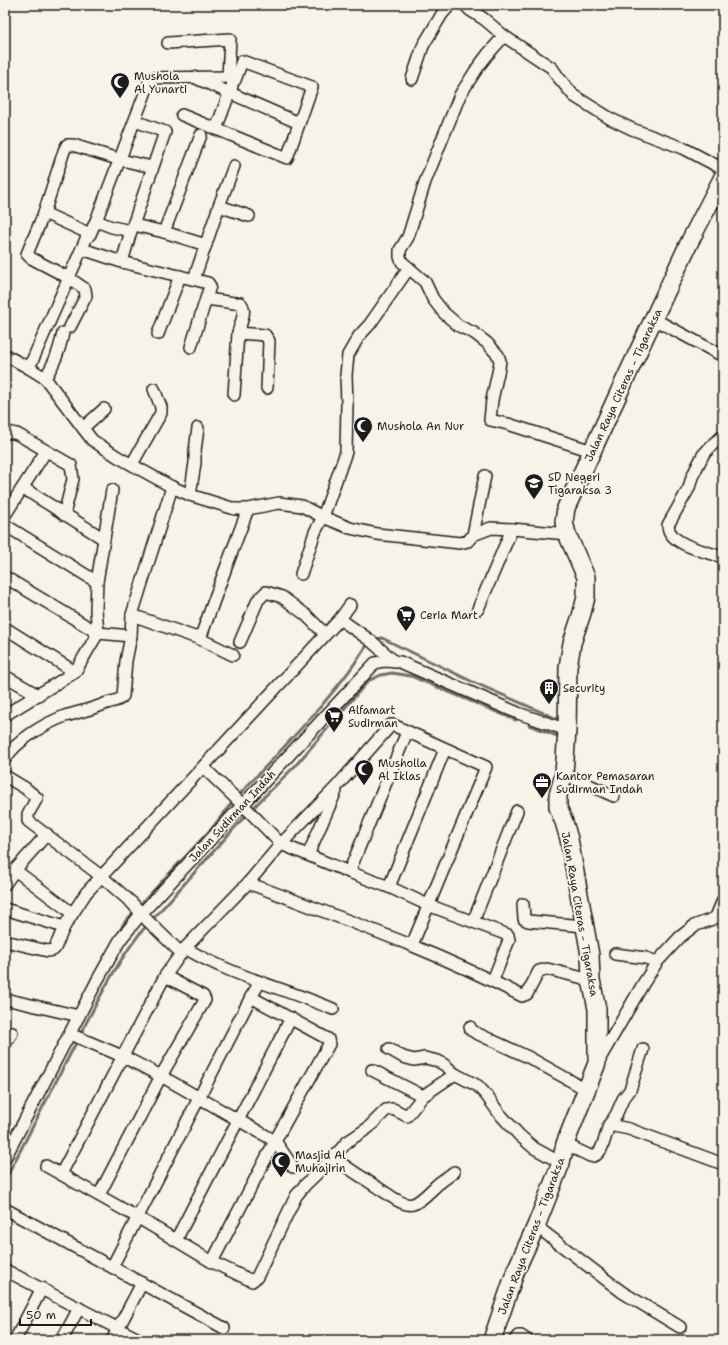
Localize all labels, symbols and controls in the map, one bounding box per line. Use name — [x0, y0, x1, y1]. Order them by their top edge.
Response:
place label: Mushola Al Yunarti — [134, 69, 187, 97]
mosque icon: Mushola Al Yunarti — [109, 71, 131, 99]
street label: Jalan Raya Citeras - Tigaraksa — [581, 306, 666, 464]
mosque icon: Mushola An Nur — [352, 415, 374, 443]
place label: Mushola An Nur — [377, 419, 464, 434]
place label: SD Negeri Tigaraksa 3 — [548, 470, 612, 498]
school or university icon: SD Negeri Tigaraksa 3 — [523, 472, 545, 500]
supermarket icon: Ceria Mart — [395, 604, 417, 632]
place label: Ceria Mart — [420, 608, 478, 623]
building icon: Security — [538, 677, 560, 705]
place label: Security — [563, 681, 605, 696]
place label: Alfamart Sudirman — [348, 703, 398, 731]
supermarket icon: Alfamart Sudirman — [323, 705, 345, 733]
place label: Musholla Al Iklas — [378, 756, 427, 784]
mosque icon: Musholla Al Iklas — [353, 758, 375, 786]
street label: Jalan Sudirman Indah — [186, 767, 279, 866]
place label: Kantor Pemasaran Sudirman Indah — [556, 769, 655, 797]
office icon: Kantor Pemasaran Sudirman Indah — [531, 771, 553, 799]
street label: Jalan Raya Citeras - Tigaraksa — [558, 831, 601, 998]
place label: Masjid Al Muhajirin — [295, 1148, 346, 1176]
mosque icon: Masjid Al Muhajirin — [270, 1150, 292, 1178]
street label: Jalan Raya Citeras - Tigaraksa — [495, 1155, 568, 1317]
scale bar — [20, 1301, 91, 1327]
text: 50 m — [26, 1307, 56, 1323]

